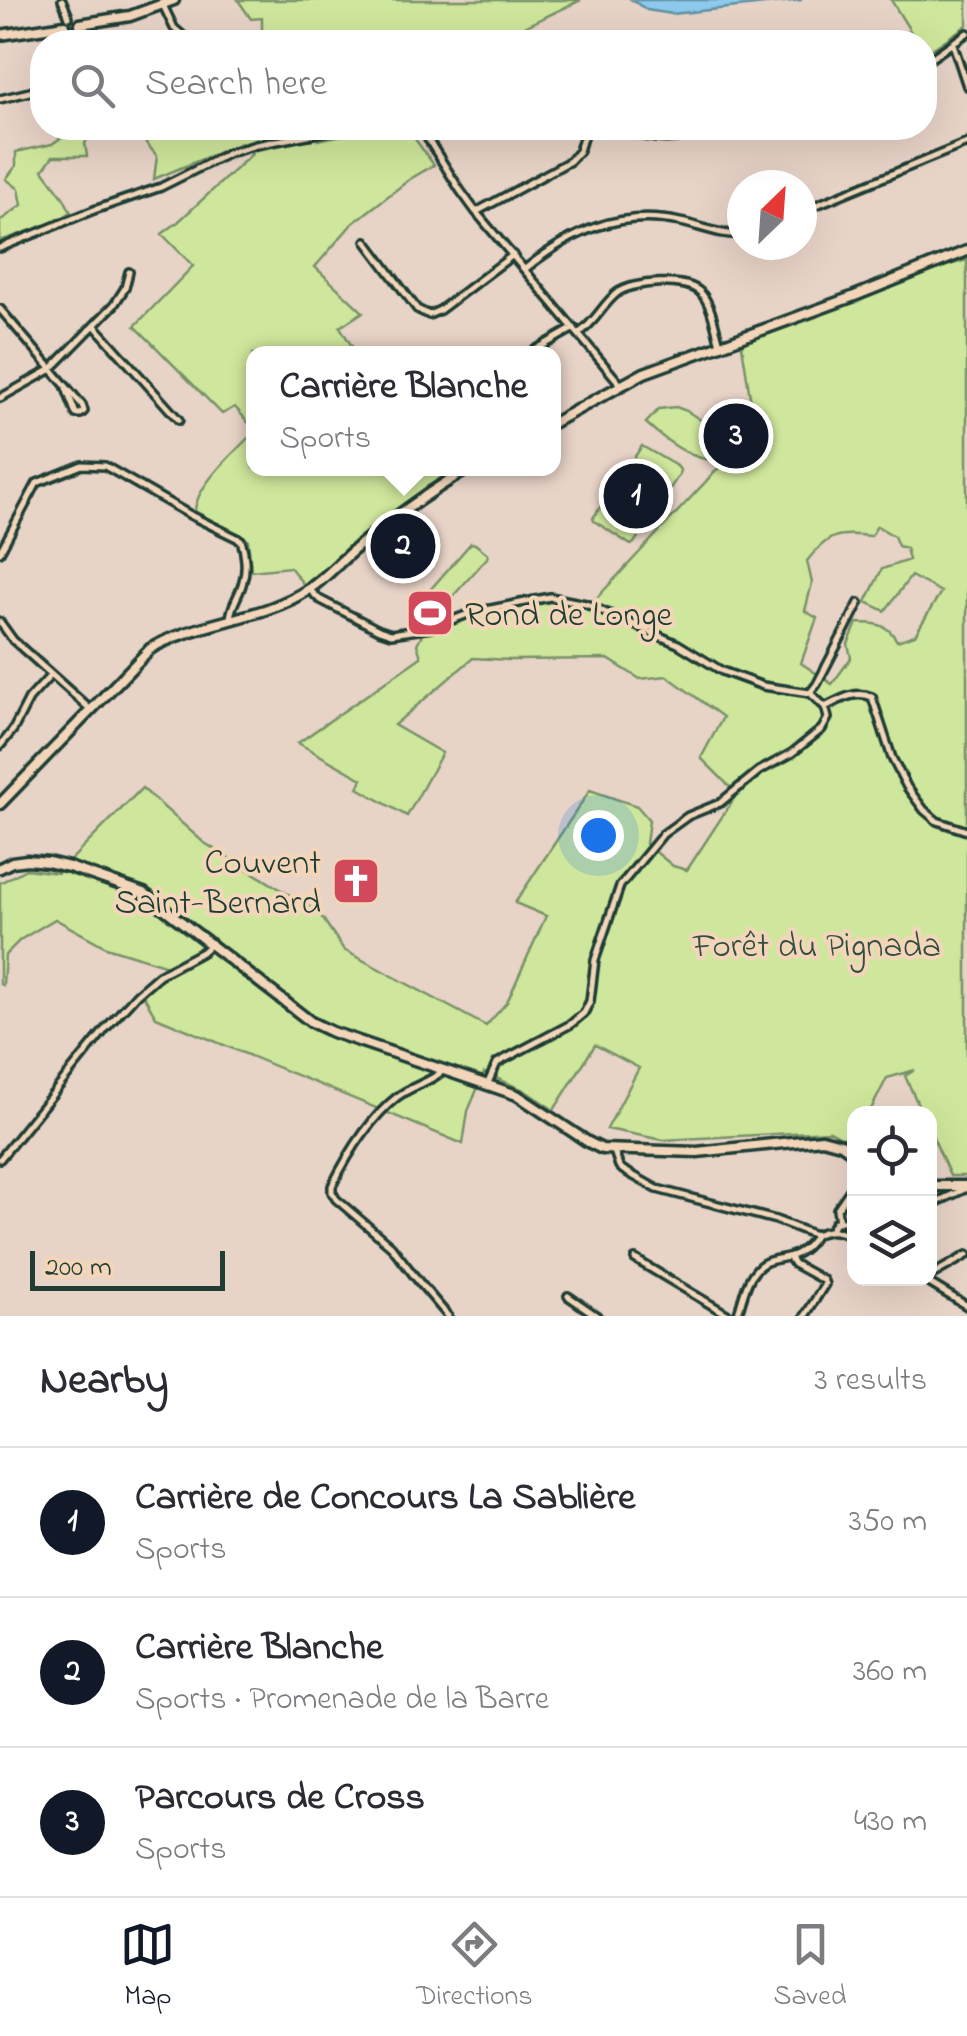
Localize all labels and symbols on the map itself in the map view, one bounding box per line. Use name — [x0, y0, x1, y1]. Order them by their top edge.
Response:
north arrow — [727, 170, 817, 260]
pin: 3 — [704, 398, 768, 474]
pin: 1 — [604, 458, 668, 534]
pin: 2 — [370, 508, 436, 584]
sports icon: Rond de Longe — [404, 587, 456, 639]
place label: Rond de Longe — [465, 591, 672, 642]
your location — [573, 810, 624, 861]
place label: Couvent Saint-Bernard — [114, 839, 321, 930]
church icon: Couvent Saint-Bernard — [330, 855, 382, 907]
park label: Forêt du Pignada — [692, 922, 941, 973]
scale bar — [30, 1246, 225, 1290]

